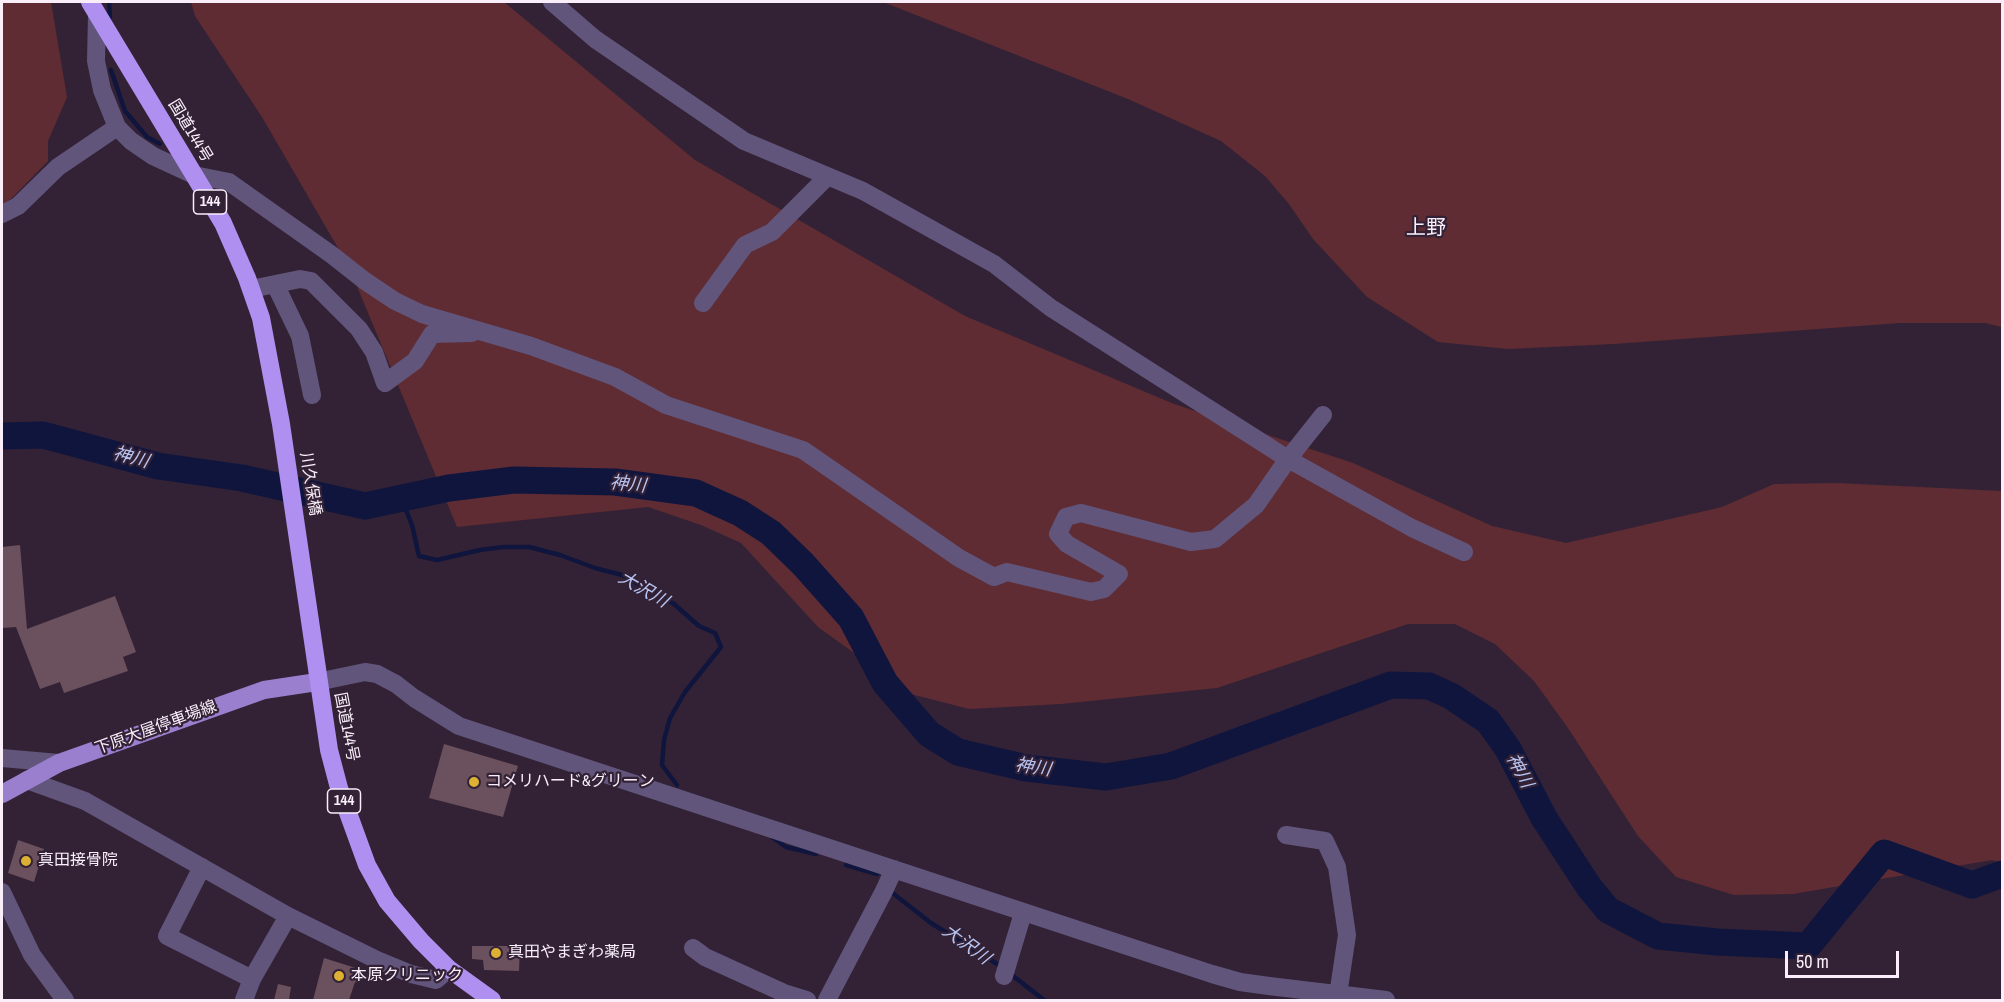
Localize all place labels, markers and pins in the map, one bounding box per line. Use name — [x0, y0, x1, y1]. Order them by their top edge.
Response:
place label: コメリハード&グリーン — [486, 772, 655, 792]
marker: コメリハード&グリーン — [467, 775, 481, 789]
place label: 真田接骨院 — [38, 851, 118, 871]
marker: 真田接骨院 — [19, 854, 33, 868]
place label: 真田やまぎわ薬局 — [508, 943, 636, 963]
marker: 真田やまぎわ薬局 — [489, 946, 503, 960]
place label: 本原クリニック — [351, 966, 463, 986]
marker: 本原クリニック — [332, 969, 346, 983]

